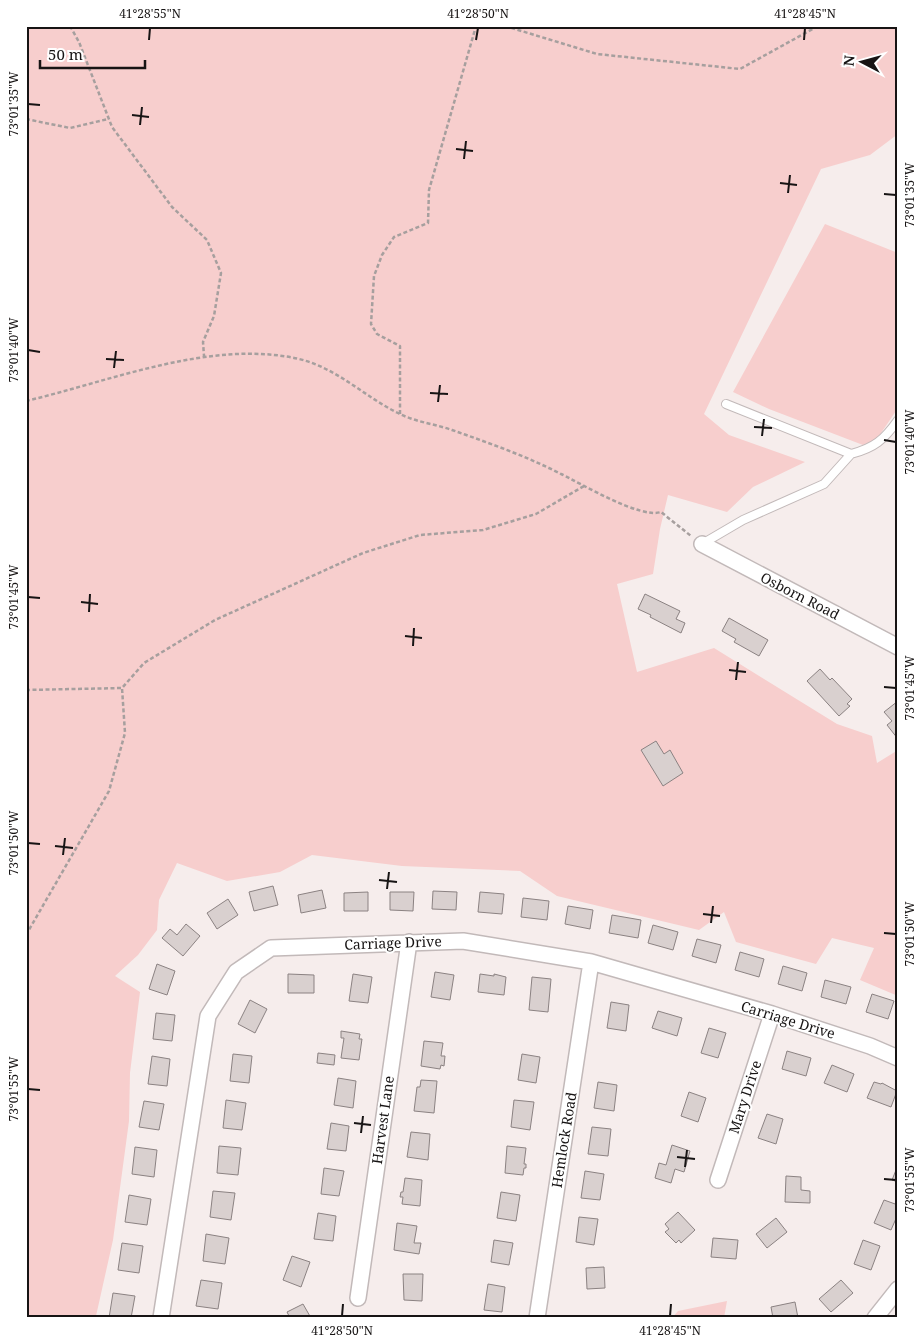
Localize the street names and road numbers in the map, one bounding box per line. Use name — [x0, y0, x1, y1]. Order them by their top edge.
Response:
street label: Osborn Road — [757, 567, 843, 624]
street label: Carriage Drive — [344, 931, 442, 954]
street label: Carriage Drive — [739, 996, 838, 1043]
street label: Mary Drive — [724, 1058, 765, 1136]
street label: Harvest Lane — [367, 1074, 398, 1165]
street label: Hemlock Road — [547, 1090, 581, 1189]

